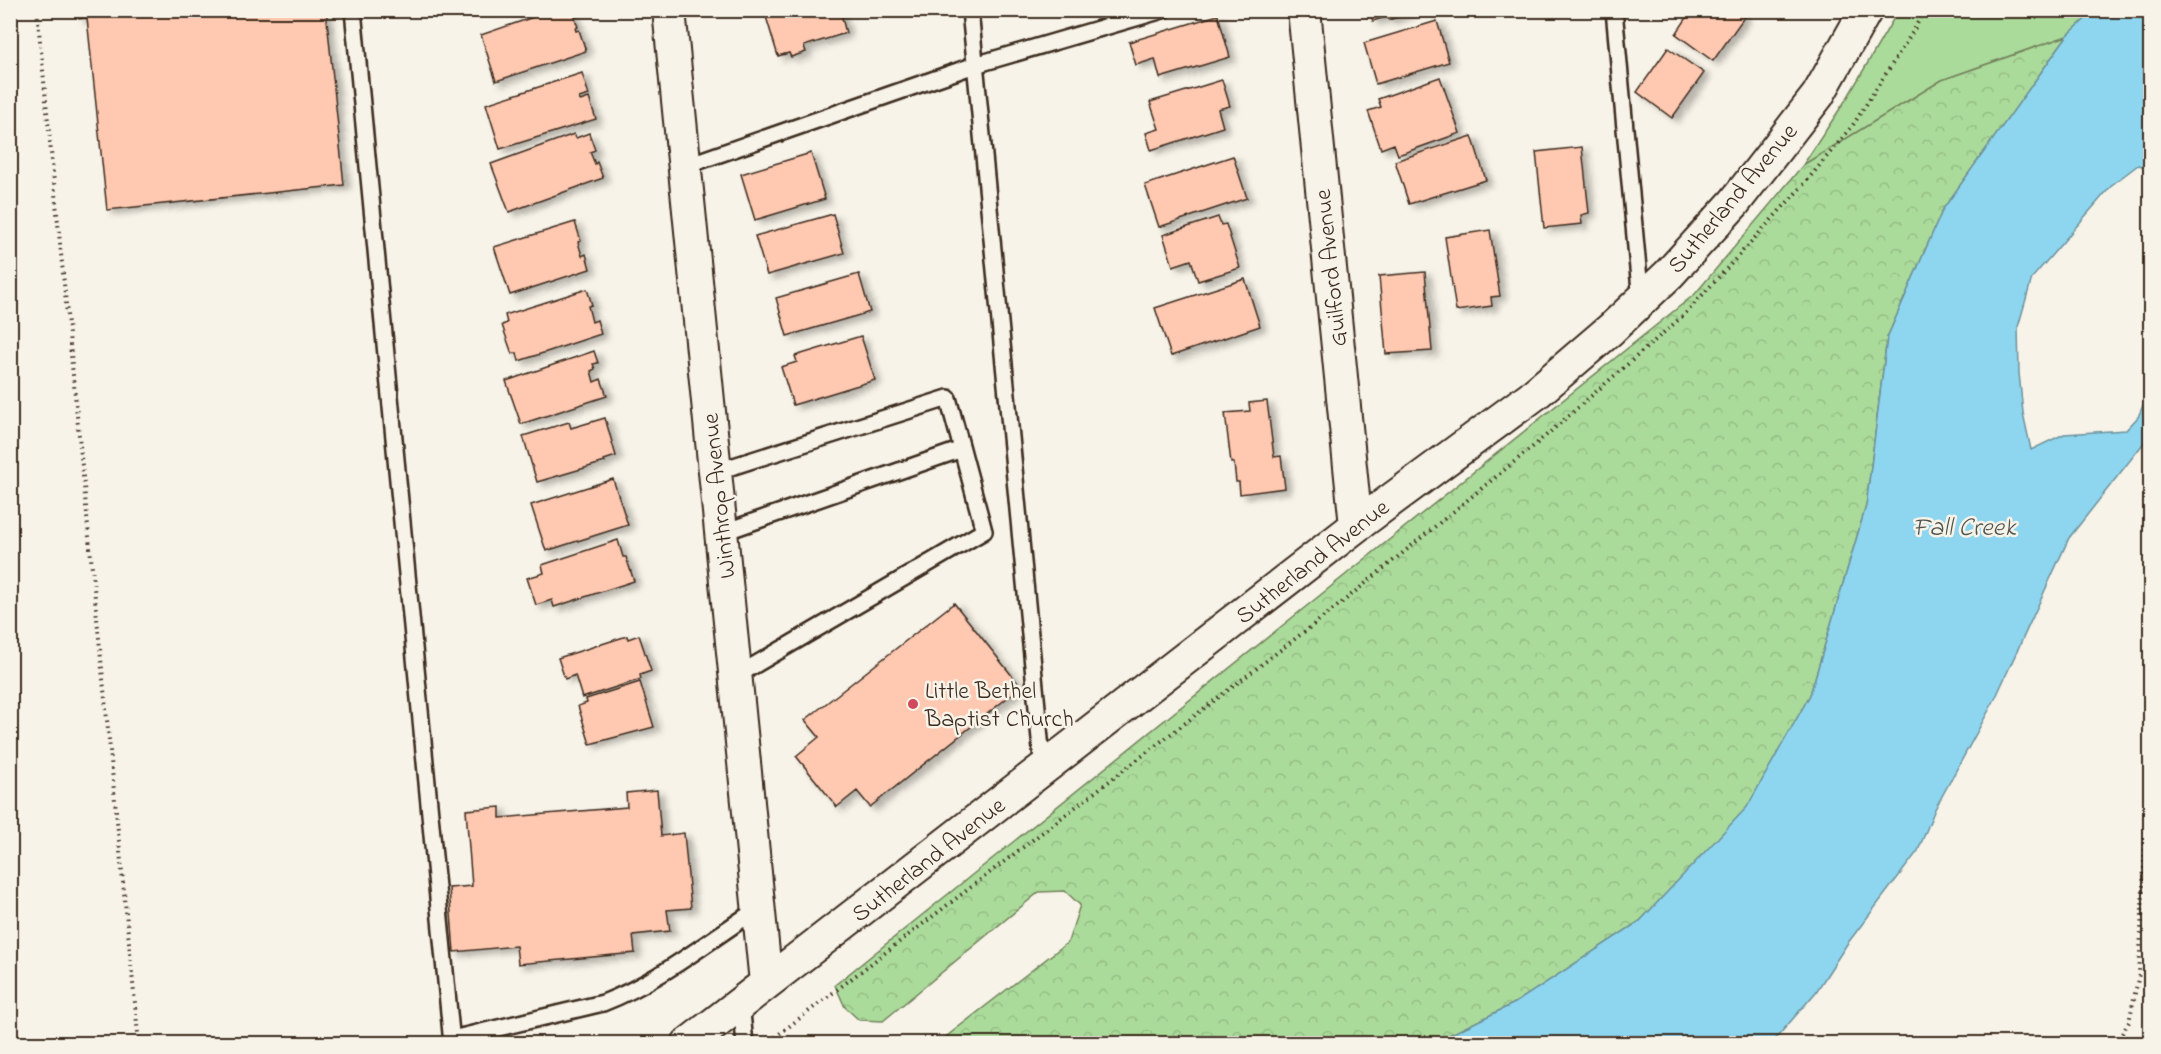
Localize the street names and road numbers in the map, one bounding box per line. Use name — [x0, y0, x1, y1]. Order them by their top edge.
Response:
street label: Sutherland Avenue — [1660, 117, 1808, 282]
street label: Guilford Avenue — [1307, 187, 1358, 348]
street label: Winthrop Avenue — [694, 411, 747, 580]
street label: Sutherland Avenue — [1229, 492, 1398, 634]
street label: Sutherland Avenue — [845, 790, 1014, 932]

